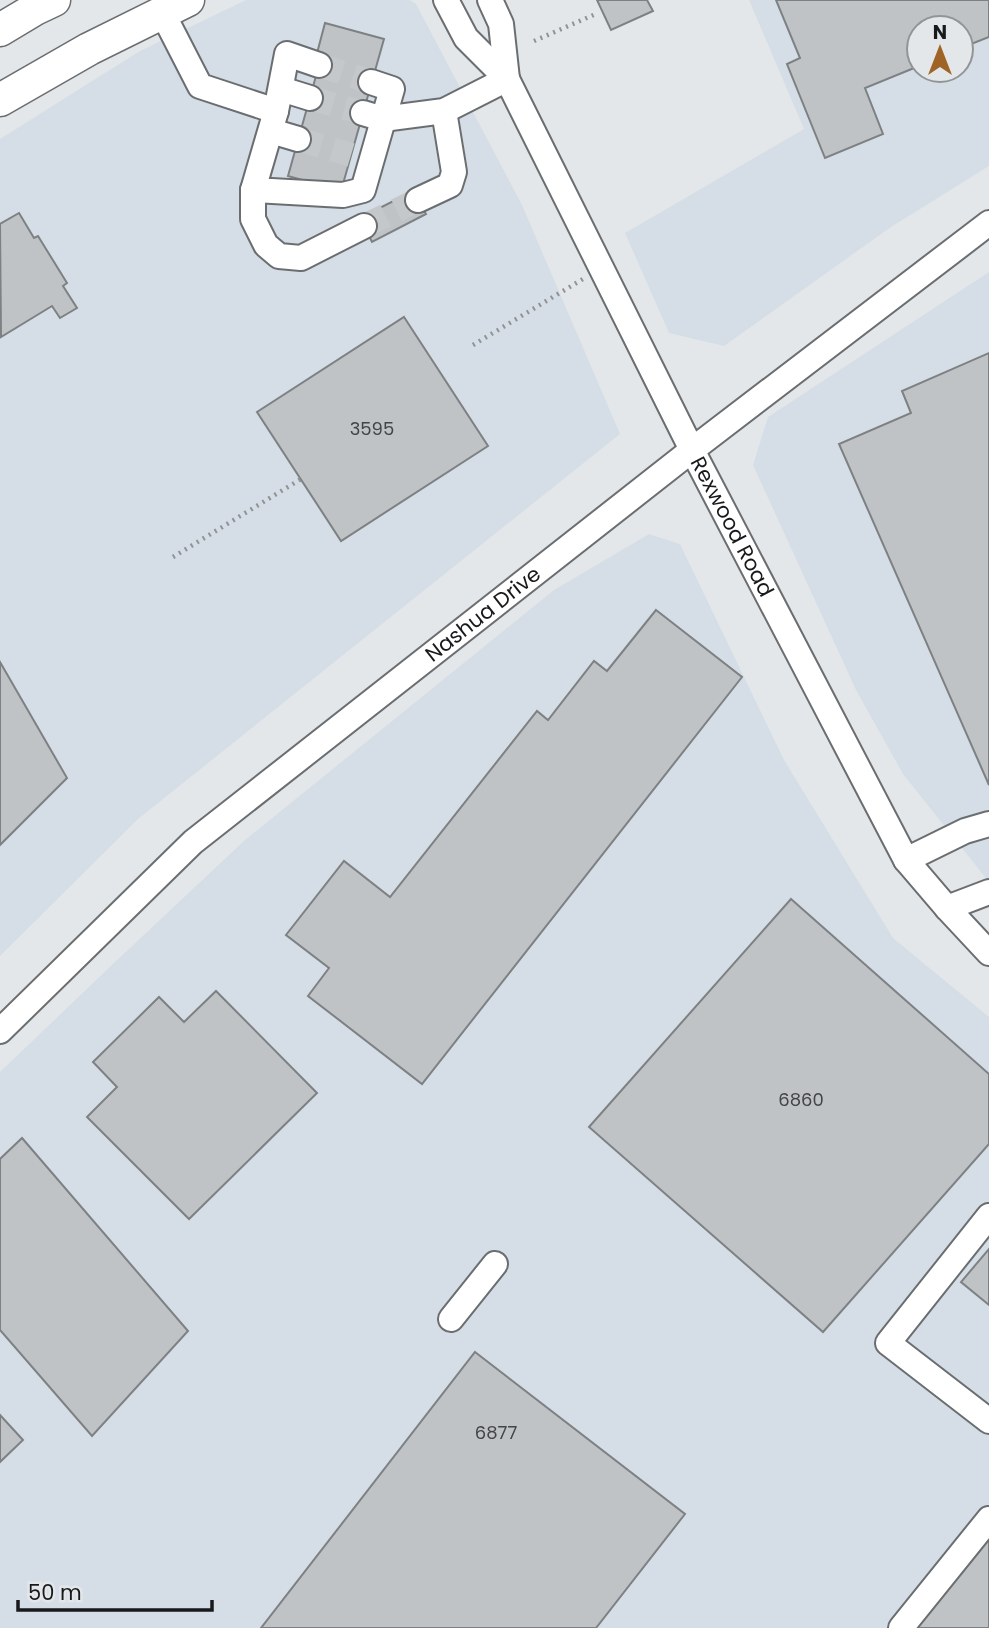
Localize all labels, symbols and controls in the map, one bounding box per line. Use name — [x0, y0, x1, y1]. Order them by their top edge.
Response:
north arrow — [905, 14, 975, 84]
text: N — [933, 19, 947, 46]
house number: 3595 — [350, 416, 394, 441]
street label: Rexwood Road — [684, 451, 781, 602]
street label: Nashua Drive — [419, 559, 547, 668]
house number: 6860 — [778, 1087, 824, 1112]
house number: 6877 — [475, 1420, 517, 1445]
scale bar — [18, 1568, 212, 1612]
text: 50 m — [28, 1578, 82, 1607]

